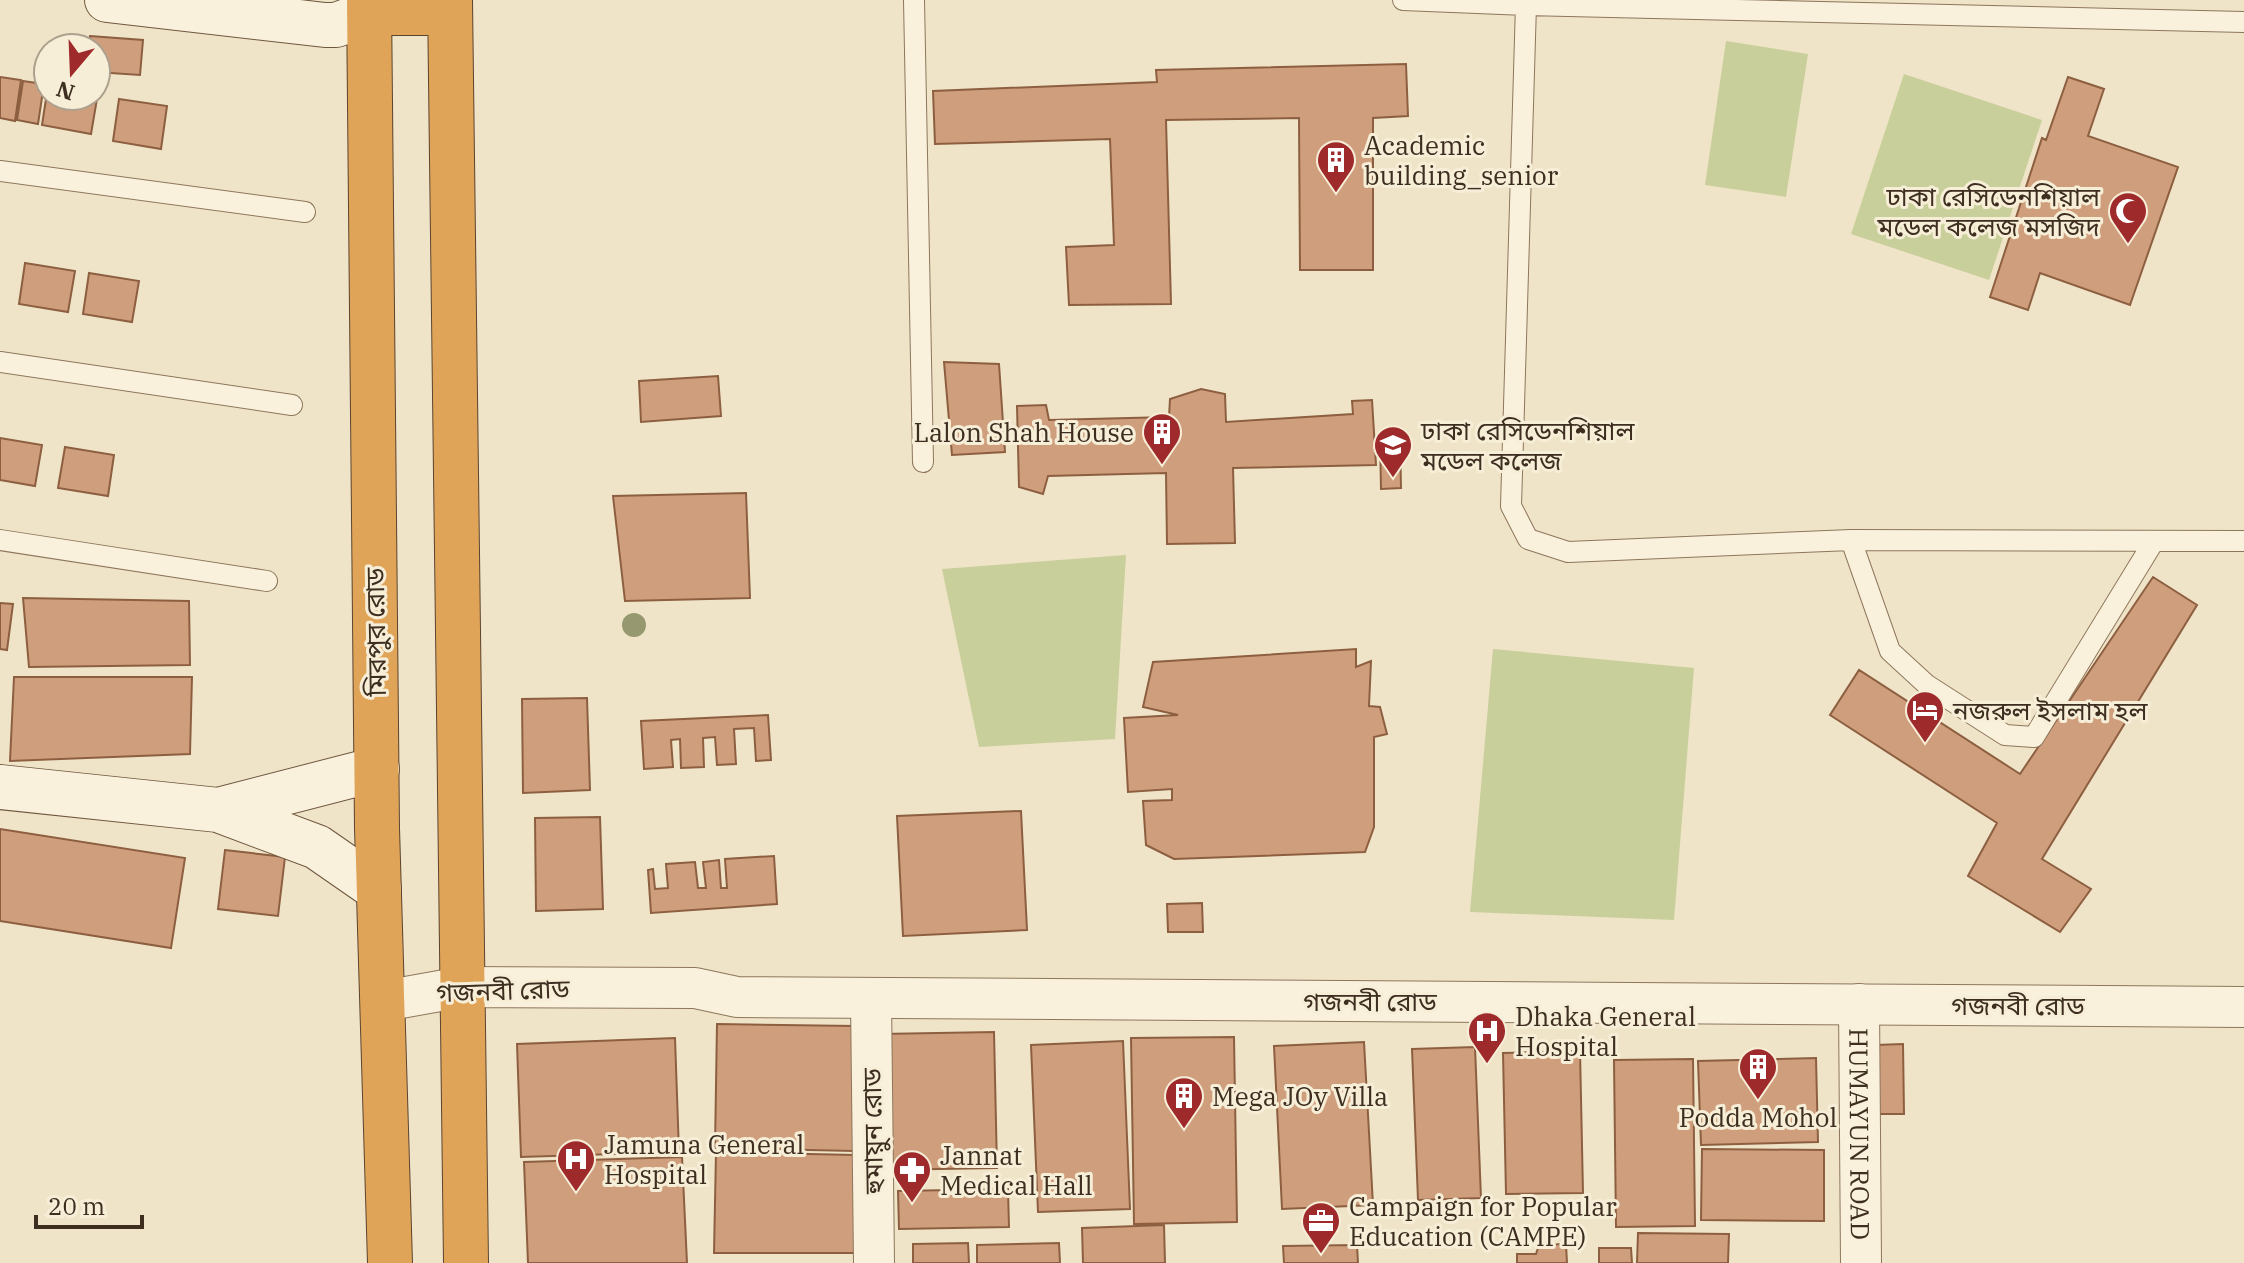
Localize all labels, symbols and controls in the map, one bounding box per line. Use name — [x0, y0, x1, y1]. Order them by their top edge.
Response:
north arrow — [32, 32, 112, 112]
text: N — [52, 75, 78, 108]
place label: Academic building_senior — [1364, 128, 1559, 192]
building icon: Academic building_senior — [1315, 139, 1357, 194]
place label: ঢাকা রেসিডেনশিয়াল মডেল কলেজ মসজিদ — [1877, 179, 2101, 243]
mosque icon: ঢাকা রেসিডেনশিয়াল মডেল কলেজ মসজিদ — [2107, 190, 2149, 245]
building icon: Lalon Shah House — [1141, 411, 1183, 466]
place label: ঢাকা রেসিডেনশিয়াল মডেল কলেজ — [1420, 413, 1635, 477]
place label: Lalon Shah House — [913, 415, 1134, 449]
school or university icon: ঢাকা রেসিডেনশিয়াল মডেল কলেজ — [1372, 424, 1414, 479]
street label: মিরপুর রোড — [357, 567, 393, 698]
hotel icon: নজরুল ইসলাম হল — [1904, 689, 1946, 744]
place label: নজরুল ইসলাম হল — [1952, 693, 2148, 727]
street label: গজনবী রোড — [436, 971, 571, 1009]
street label: গজনবী রোড — [1303, 984, 1437, 1018]
street label: গজনবী রোড — [1951, 988, 2085, 1022]
place label: Dhaka General Hospital — [1515, 999, 1696, 1063]
hospital icon: Dhaka General Hospital — [1466, 1010, 1508, 1065]
street label: HUMAYUN ROAD — [1842, 1028, 1878, 1240]
building icon: Podda Mohol — [1737, 1046, 1779, 1101]
street label: হুমায়ুন রোড — [854, 1067, 891, 1195]
building icon: Mega JOy Villa — [1163, 1075, 1205, 1130]
place label: Mega JOy Villa — [1212, 1079, 1388, 1113]
place label: Podda Mohol — [1679, 1100, 1837, 1134]
place label: Jamuna General Hospital — [604, 1127, 804, 1191]
hospital icon: Jamuna General Hospital — [555, 1138, 597, 1193]
place label: Jannat Medical Hall — [940, 1138, 1093, 1202]
pharmacy icon: Jannat Medical Hall — [891, 1149, 933, 1204]
scale bar — [36, 1179, 142, 1229]
place label: Campaign for Popular Education (CAMPE) — [1349, 1189, 1617, 1253]
text: 20 m — [48, 1190, 105, 1222]
office icon: Campaign for Popular Education (CAMPE) — [1300, 1200, 1342, 1255]

